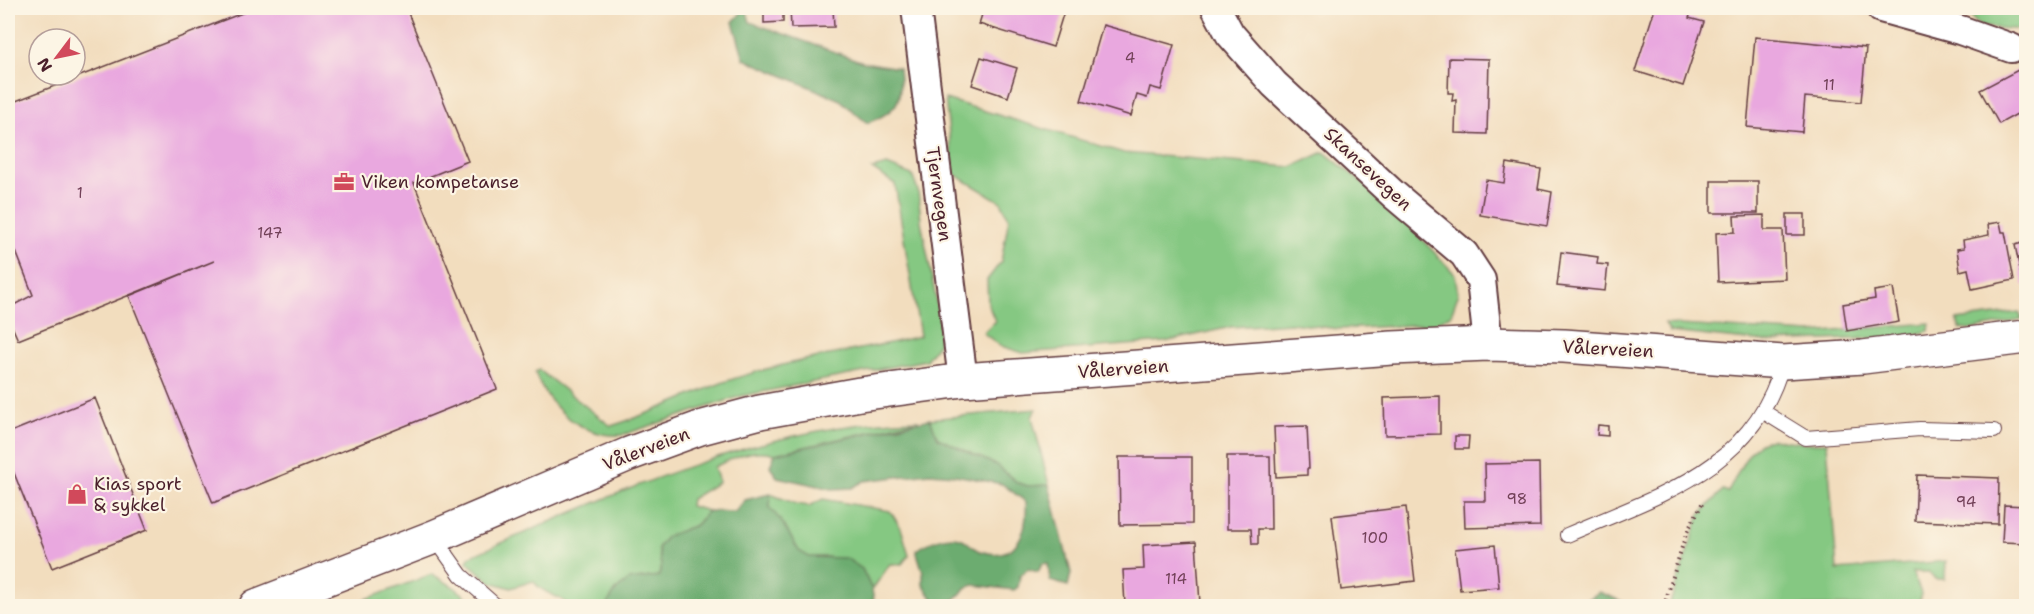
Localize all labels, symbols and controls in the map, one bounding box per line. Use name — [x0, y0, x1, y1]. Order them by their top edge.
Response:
north arrow — [27, 27, 87, 87]
house number: 4 — [1125, 48, 1135, 68]
text: N — [32, 54, 57, 76]
house number: 11 — [1823, 75, 1835, 95]
street label: Skansevegen — [1319, 122, 1417, 216]
street label: Tjernvegen — [920, 145, 958, 243]
office icon: Viken kompetanse — [332, 170, 356, 194]
place label: Viken kompetanse — [361, 170, 519, 194]
house number: 1 — [77, 183, 83, 203]
house number: 147 — [257, 223, 283, 243]
street label: Vålerveien — [1562, 335, 1654, 363]
street label: Vålerveien — [1077, 354, 1169, 384]
street label: Vålerveien — [599, 421, 693, 477]
place label: Kias sport & sykkel — [94, 472, 182, 517]
shop icon: Kias sport & sykkel — [65, 482, 89, 506]
house number: 98 — [1507, 489, 1527, 509]
house number: 94 — [1956, 492, 1976, 512]
house number: 100 — [1362, 528, 1388, 548]
house number: 114 — [1165, 569, 1187, 589]

